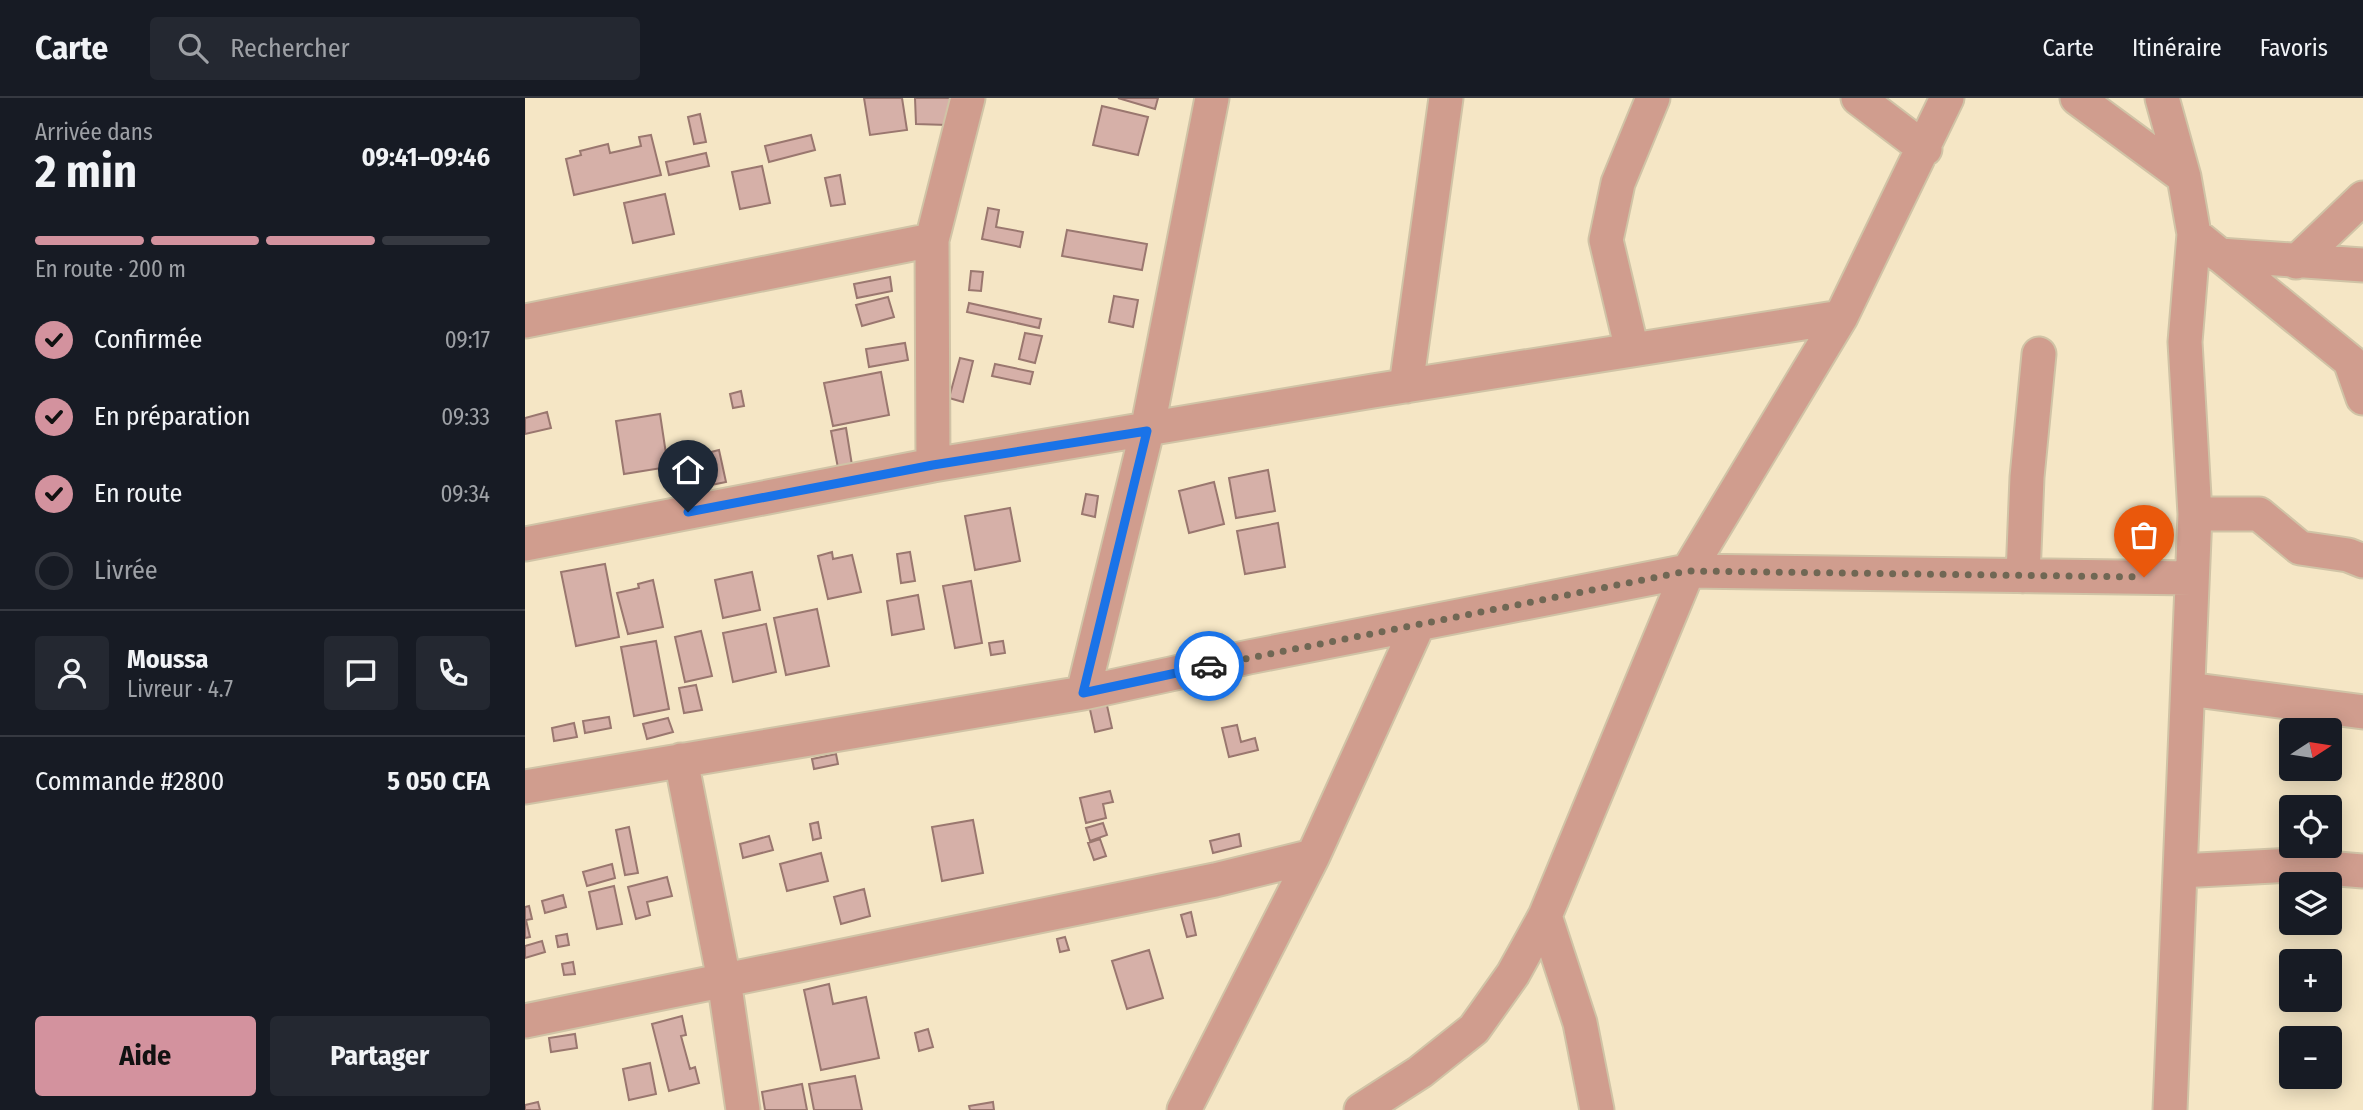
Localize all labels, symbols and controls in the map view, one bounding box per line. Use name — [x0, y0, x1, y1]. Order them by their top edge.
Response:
search box — [150, 17, 640, 80]
text: Carte — [35, 28, 108, 68]
icon: search — [174, 29, 212, 67]
text: Rechercher — [230, 33, 350, 64]
text: Carte — [2043, 34, 2094, 62]
text: Itinéraire — [2132, 34, 2222, 62]
text: Favoris — [2260, 34, 2328, 62]
text: Arrivée dans — [35, 118, 153, 146]
text: 09:41–09:46 — [362, 142, 490, 173]
text: 2 min — [35, 144, 137, 199]
text: En route · 200 m — [35, 255, 186, 283]
icon: check — [35, 321, 73, 359]
text: Confirmée — [94, 324, 202, 355]
text: 09:17 — [445, 326, 490, 354]
icon: check — [35, 398, 73, 436]
text: En préparation — [94, 401, 251, 432]
text: 09:33 — [441, 403, 490, 431]
pin — [658, 440, 718, 512]
icon: home — [669, 451, 707, 489]
icon: check — [35, 475, 73, 513]
text: En route — [94, 478, 182, 509]
text: 09:34 — [441, 480, 490, 508]
pin — [2114, 505, 2174, 577]
icon: bag — [2125, 516, 2163, 554]
text: Livrée — [94, 555, 158, 586]
courier — [1174, 631, 1244, 701]
button: person — [35, 636, 109, 710]
button: chat — [324, 636, 398, 710]
button: phone — [416, 636, 490, 710]
text: Moussa — [127, 644, 208, 675]
icon: car — [1190, 647, 1228, 685]
text: Livreur · 4.7 — [127, 675, 233, 703]
north arrow — [2279, 718, 2341, 780]
map controls — [2279, 718, 2342, 1089]
text: Commande #2800 — [35, 766, 224, 797]
text: 5 050 CFA — [387, 766, 490, 797]
button: locate — [2279, 795, 2342, 858]
button: layers — [2279, 872, 2342, 935]
button: + — [2279, 949, 2342, 1012]
button: Aide — [35, 1016, 256, 1096]
button: Partager — [270, 1016, 490, 1096]
button: − — [2279, 1026, 2342, 1089]

